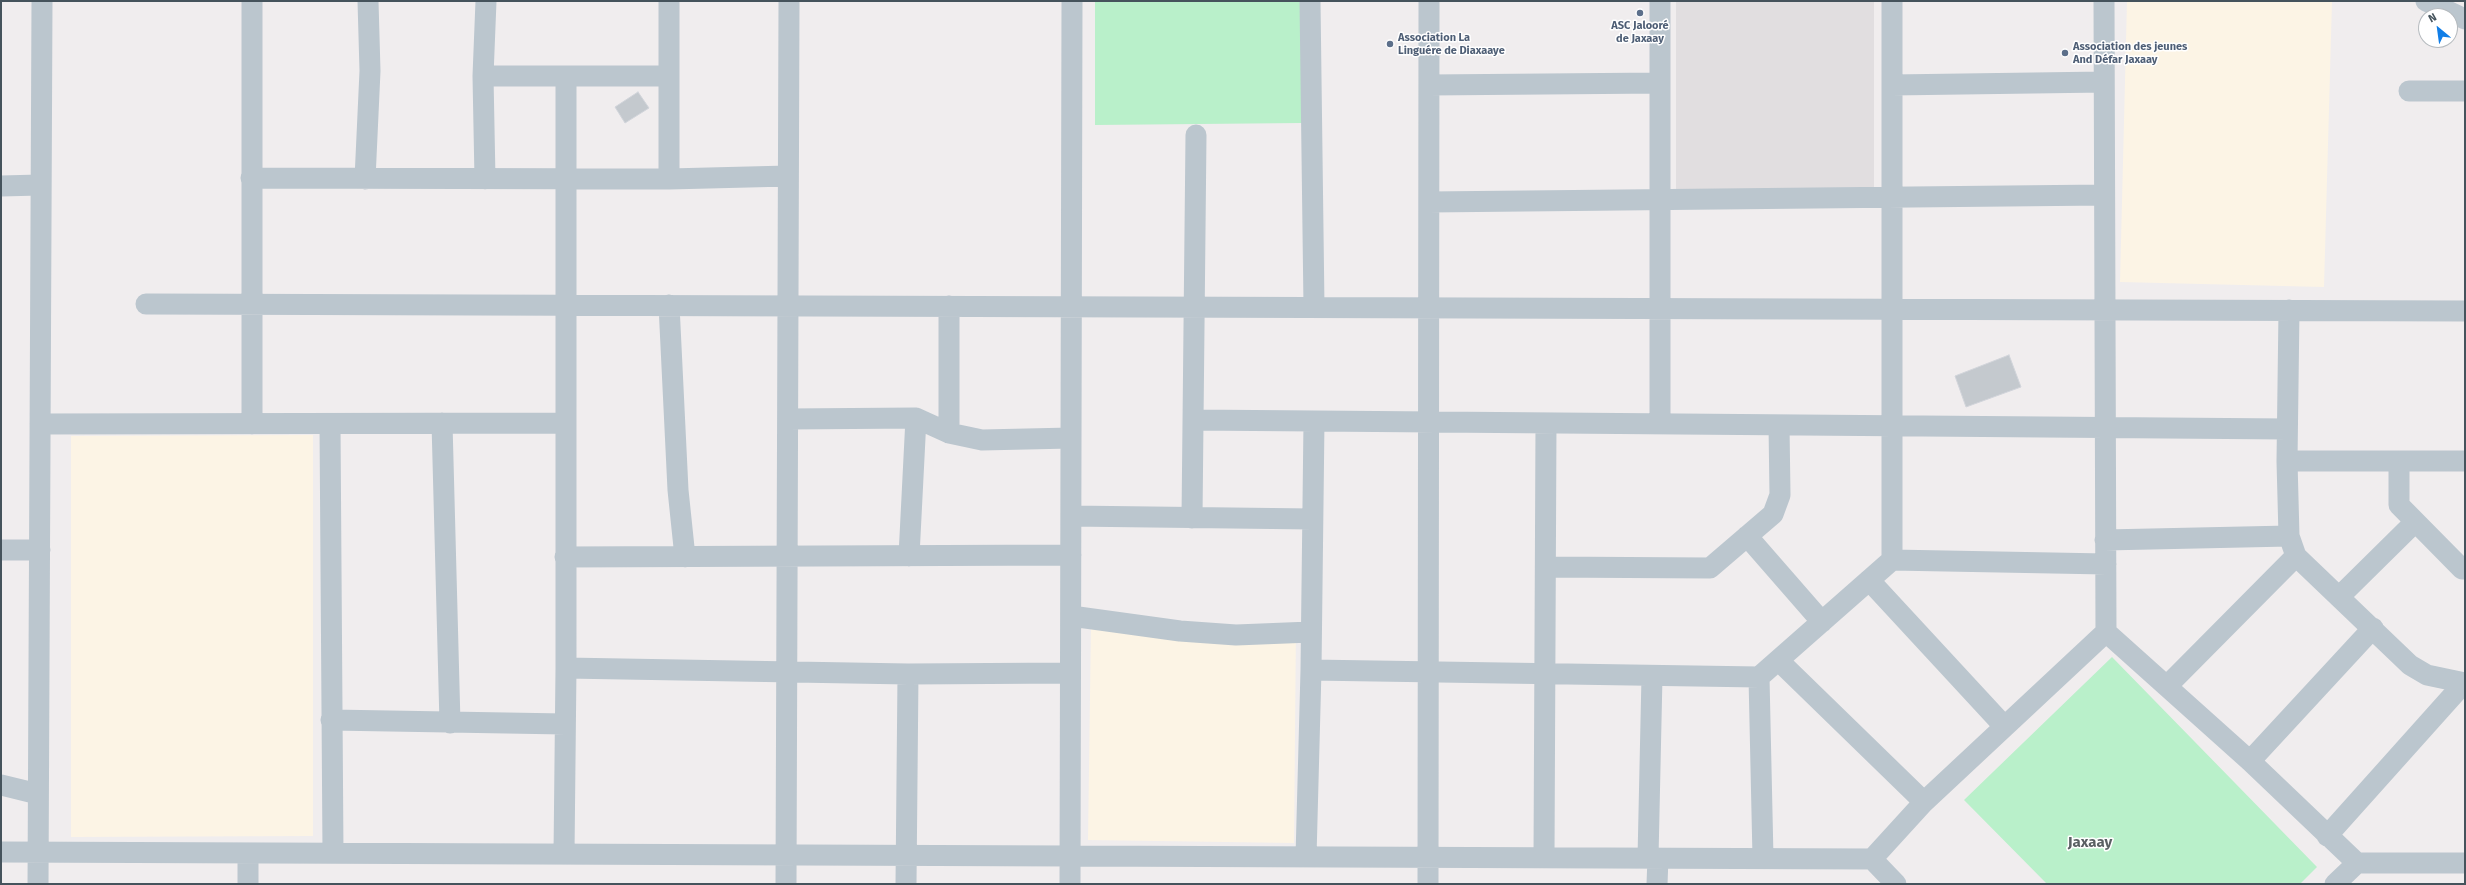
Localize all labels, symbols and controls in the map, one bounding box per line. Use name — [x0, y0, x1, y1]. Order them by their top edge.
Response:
marker: ASC Jalooré de Jaxaay — [1635, 8, 1645, 18]
north arrow — [2418, 8, 2458, 48]
text: N — [2426, 10, 2439, 25]
place label: ASC Jalooré de Jaxaay — [1611, 19, 1669, 45]
place label: Association La Linguére de Diaxaaye — [1398, 31, 1505, 57]
marker: Association La Linguére de Diaxaaye — [1385, 39, 1395, 49]
place label: Association des jeunes And Défar Jaxaay — [2073, 40, 2187, 66]
marker: Association des jeunes And Défar Jaxaay — [2060, 48, 2070, 58]
district label: Jaxaay — [2068, 834, 2112, 852]

